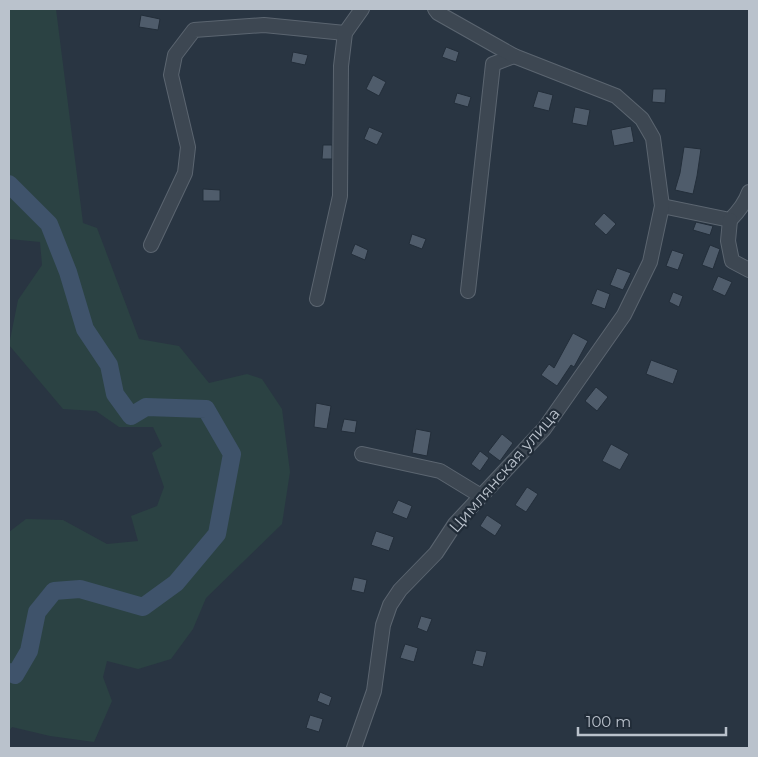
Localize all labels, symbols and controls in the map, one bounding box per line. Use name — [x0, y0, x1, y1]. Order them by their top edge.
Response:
street label: Цимлянская улица — [445, 404, 564, 536]
scale bar — [578, 704, 726, 736]
text: 100 m — [586, 712, 631, 731]

